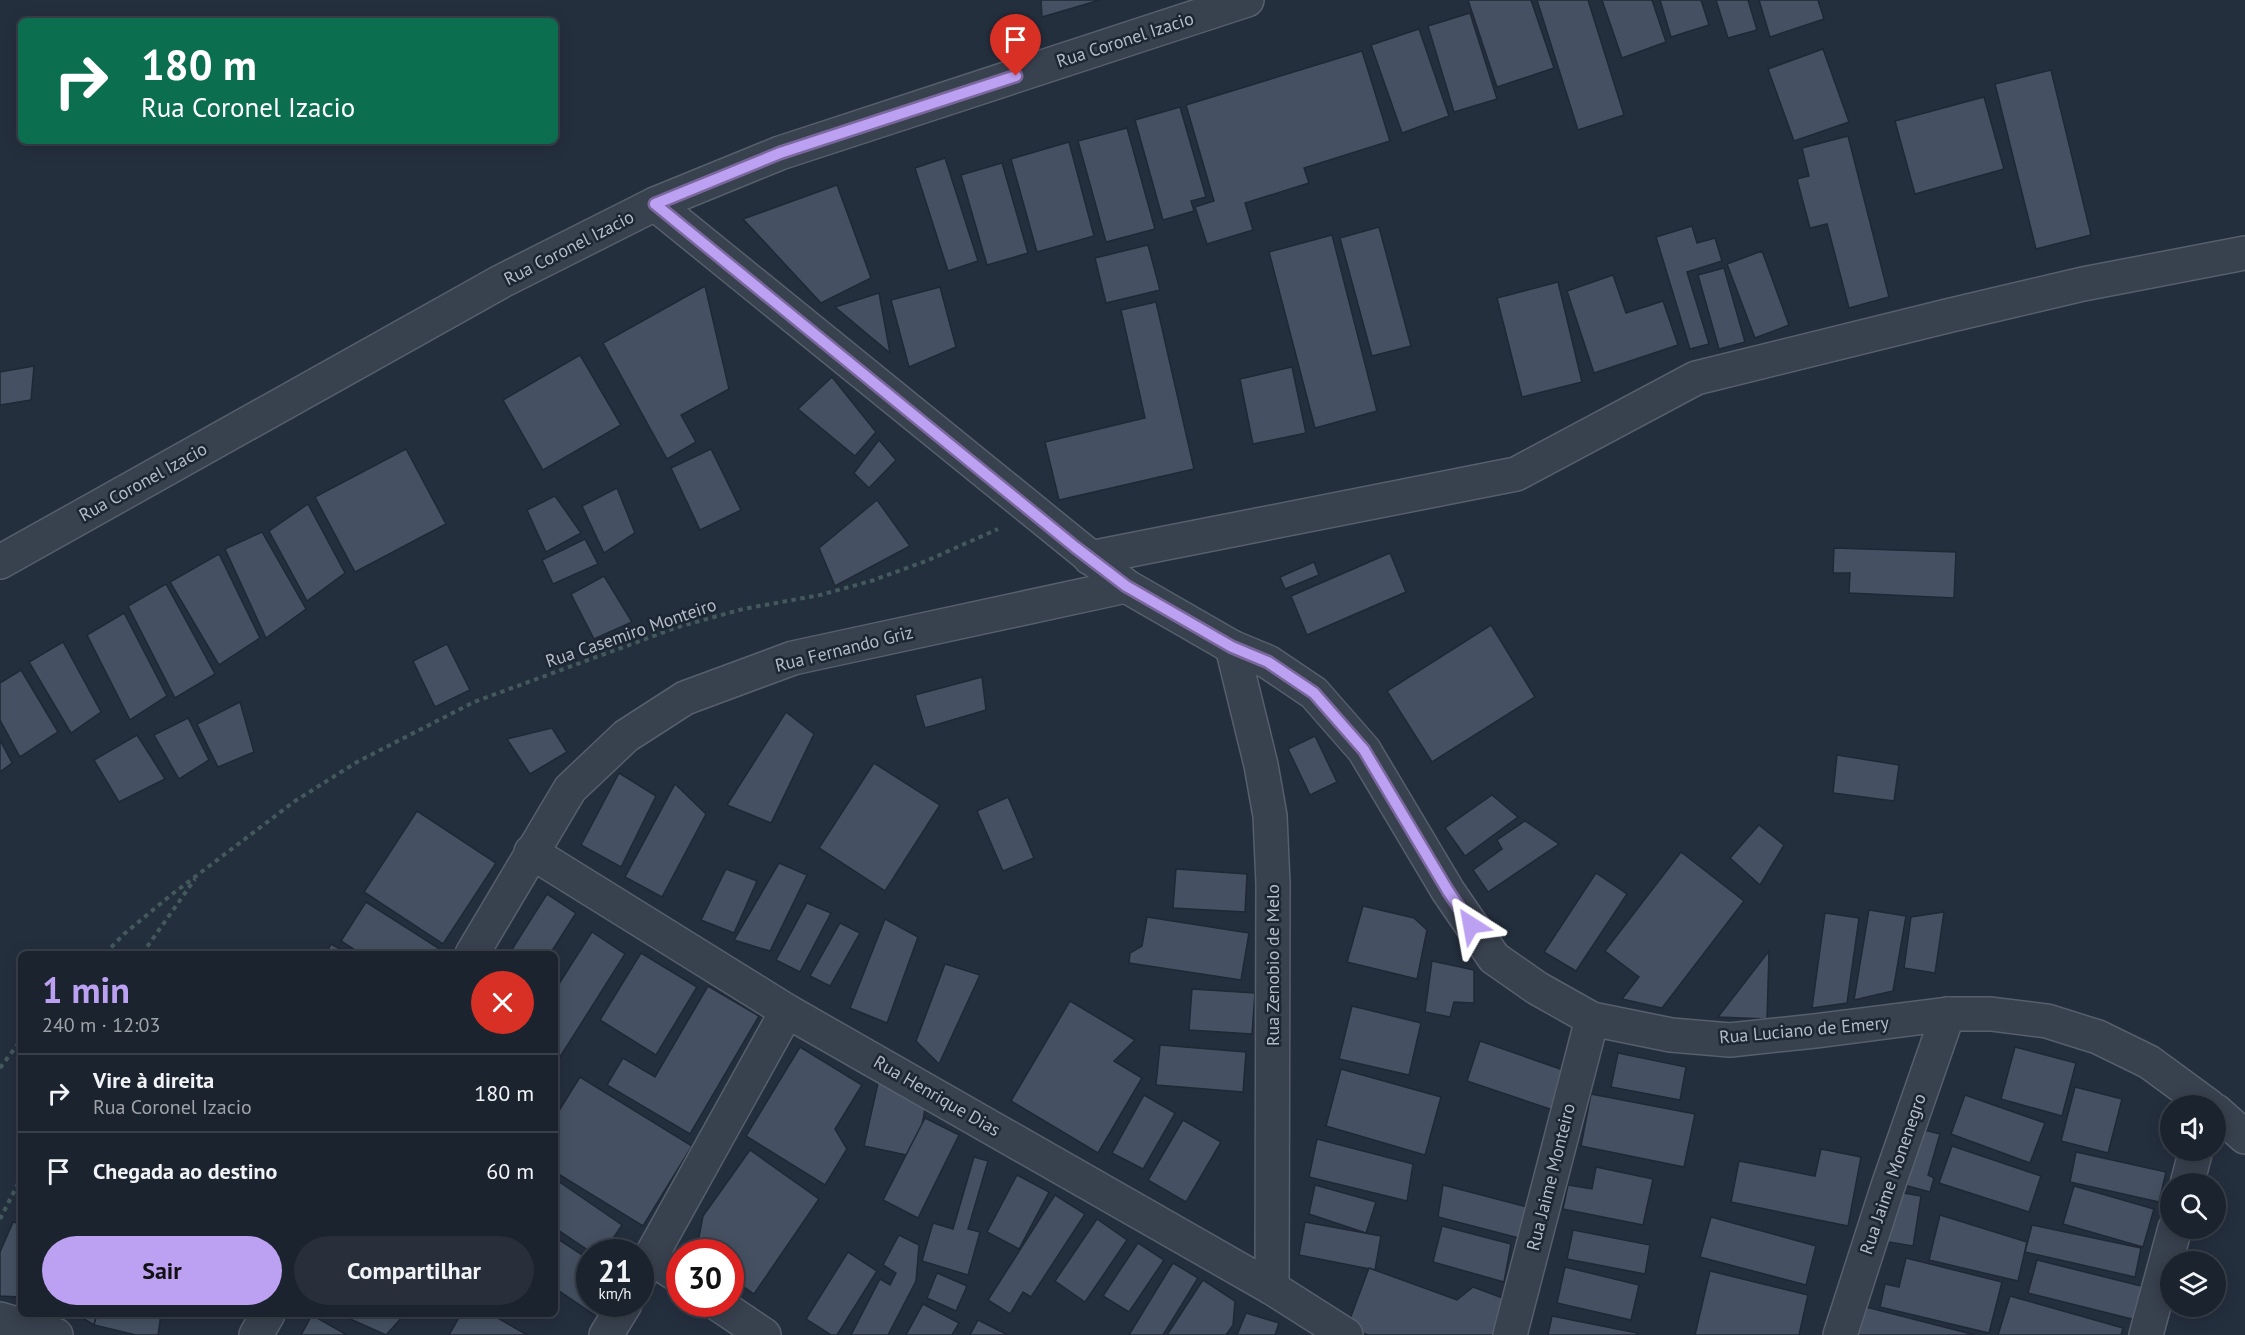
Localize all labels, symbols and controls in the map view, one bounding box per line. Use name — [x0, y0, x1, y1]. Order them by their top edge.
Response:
street label: Rua Coronel Izacio — [1053, 7, 1196, 73]
pin — [990, 14, 1041, 76]
icon: arrive — [999, 23, 1032, 56]
text: 180 m — [141, 37, 257, 92]
icon: right — [42, 42, 120, 120]
text: Rua Coronel Izacio — [141, 90, 355, 124]
street label: Rua Coronel Izacio — [500, 205, 638, 290]
street label: Rua Coronel Izacio — [75, 437, 211, 526]
street label: Rua Casemiro Monteiro — [542, 593, 719, 673]
street label: Rua Fernando Griz — [773, 620, 915, 677]
street label: Rua Zenobio de Melo — [1261, 884, 1284, 1046]
position arrow — [1439, 893, 1503, 957]
text: 1 min — [42, 966, 130, 1013]
button: close — [471, 971, 534, 1034]
street label: Rua Luciano de Emery — [1718, 1011, 1890, 1048]
text: 240 m · 12:03 — [42, 1012, 160, 1038]
street label: Rua Henrique Dias — [870, 1050, 1005, 1141]
text: Vire à direita — [93, 1066, 214, 1094]
icon: right — [42, 1077, 75, 1110]
text: 180 m — [474, 1079, 534, 1107]
street label: Rua Jaime Monenegro — [1854, 1090, 1931, 1257]
text: Rua Coronel Izacio — [93, 1094, 252, 1120]
map controls — [2160, 1095, 2226, 1317]
button: sound — [2160, 1095, 2226, 1161]
street label: Rua Jaime Monteiro — [1521, 1101, 1580, 1253]
icon: arrive — [42, 1155, 75, 1188]
text: Chegada ao destino — [93, 1157, 277, 1185]
text: 60 m — [486, 1157, 534, 1185]
button: search — [2160, 1173, 2226, 1239]
button: Sair — [42, 1236, 282, 1305]
button: Compartilhar — [294, 1236, 534, 1305]
speed limit sign: 30 — [666, 1239, 744, 1317]
text: 21 — [598, 1251, 632, 1290]
button: layers — [2160, 1251, 2226, 1317]
text: km/h — [599, 1284, 631, 1303]

